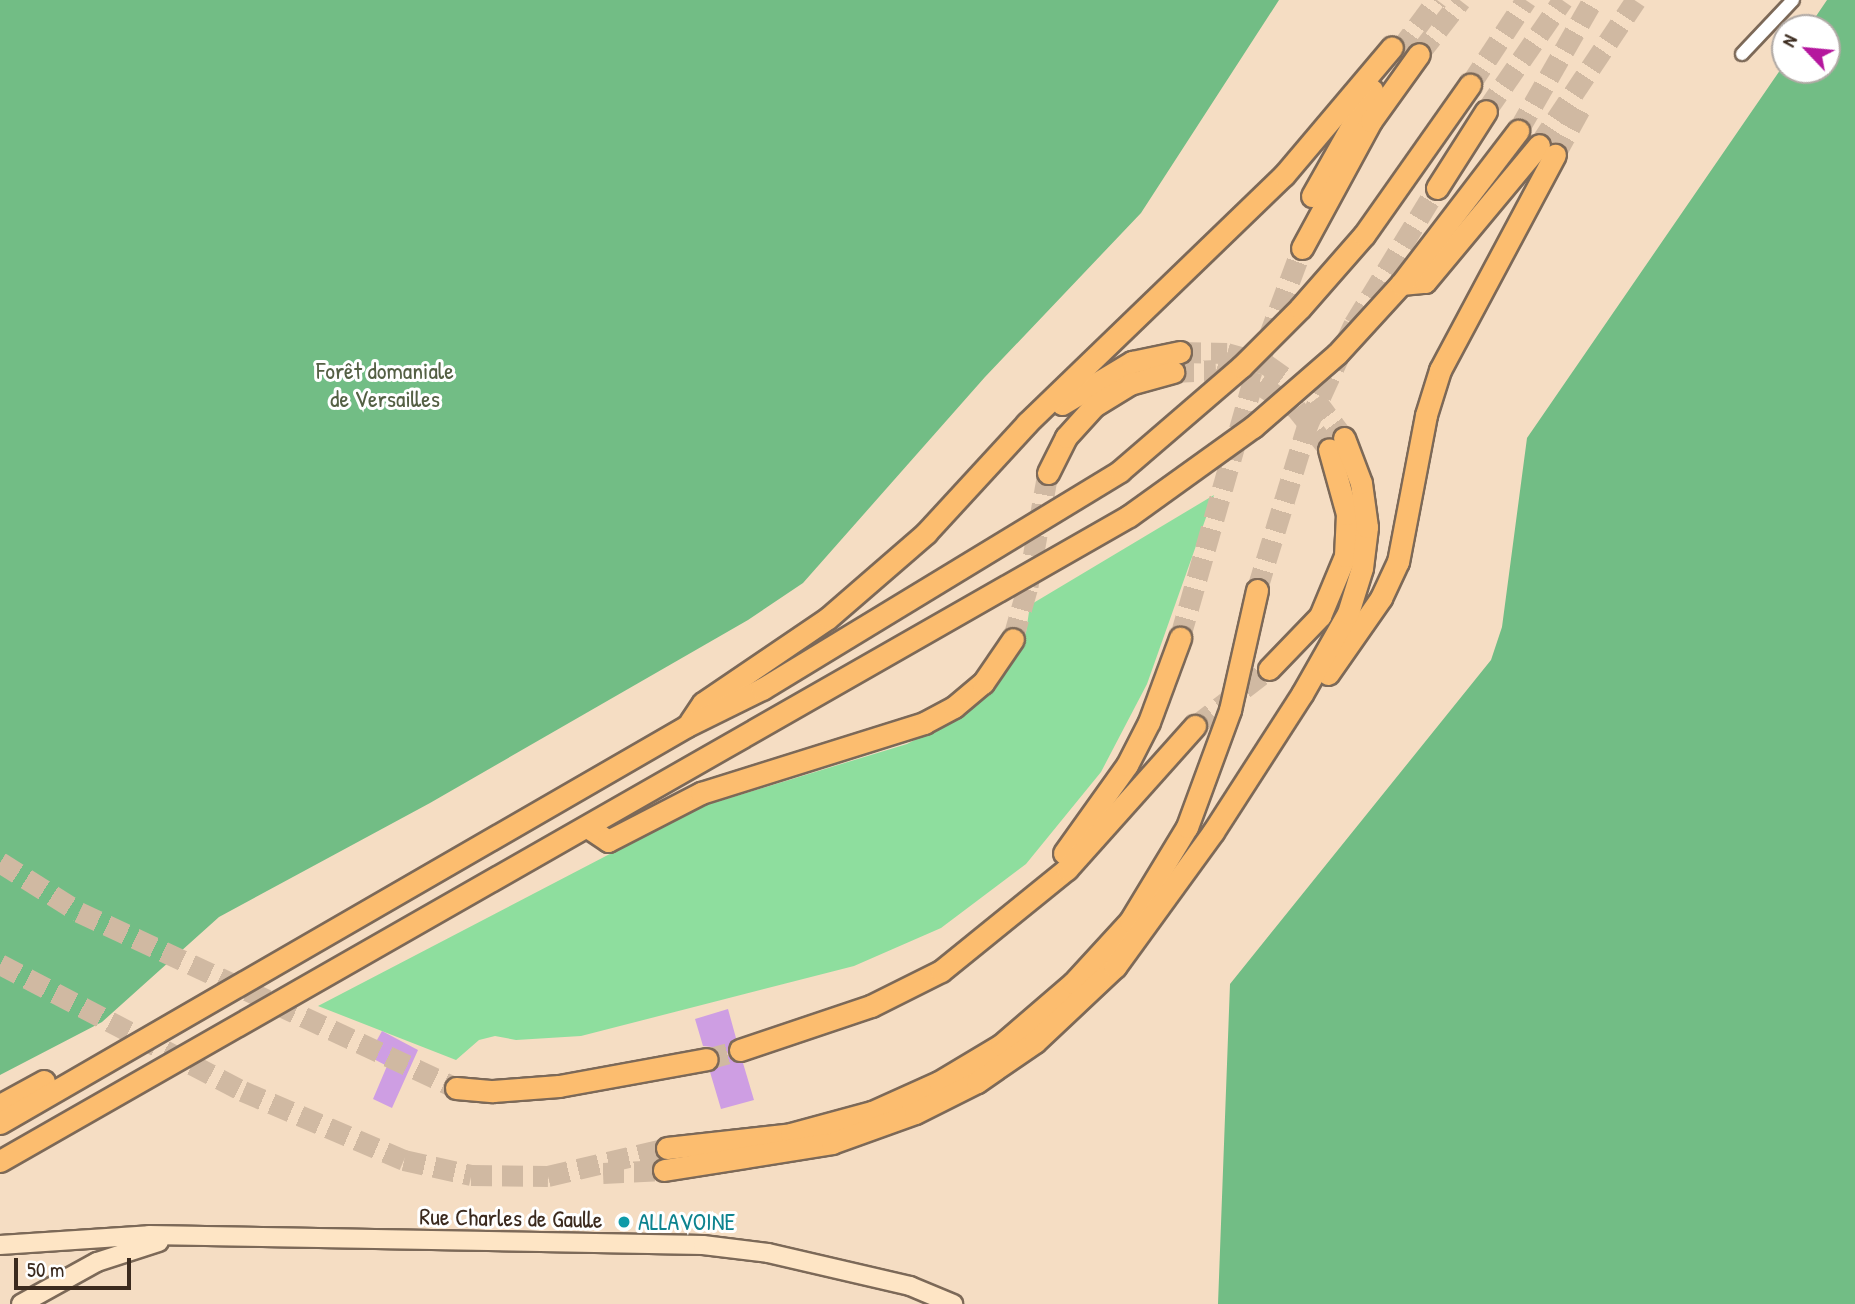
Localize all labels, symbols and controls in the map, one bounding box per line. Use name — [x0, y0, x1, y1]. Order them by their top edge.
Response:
north arrow — [1771, 14, 1841, 84]
text: N — [1775, 30, 1803, 51]
park label: Forêt domaniale de Versailles — [316, 357, 454, 413]
street label: Rue Charles de Gaulle — [419, 1202, 603, 1234]
place label: ALLAVOINE — [638, 1208, 735, 1236]
marker: ALLAVOINE — [616, 1214, 632, 1230]
scale bar — [18, 1244, 135, 1288]
text: 50 m — [27, 1255, 64, 1284]

